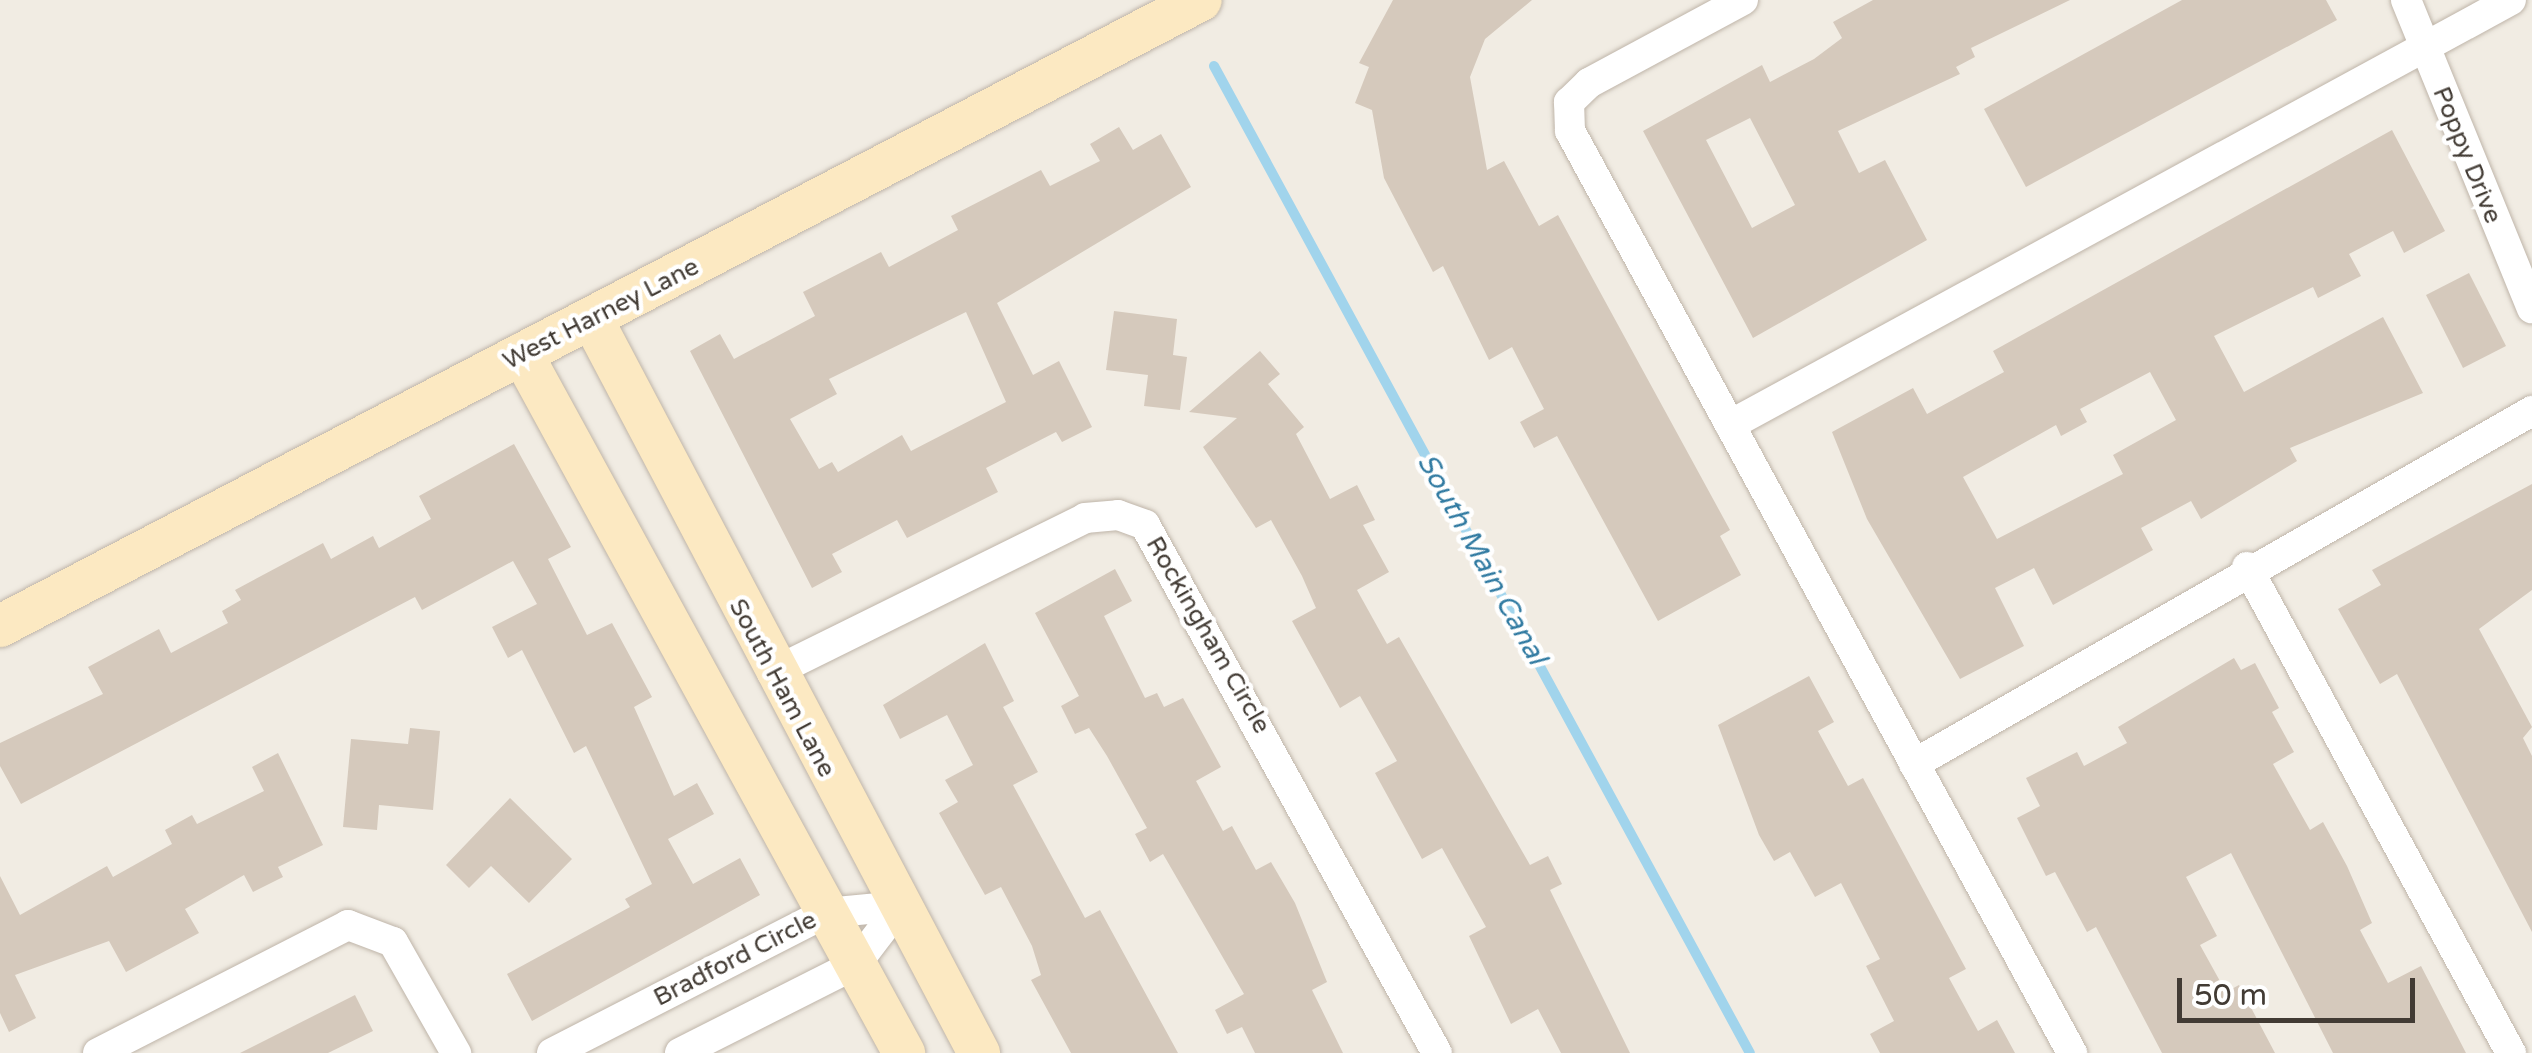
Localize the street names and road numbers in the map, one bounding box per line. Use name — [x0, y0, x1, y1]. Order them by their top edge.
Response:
street label: Poppy Drive — [2426, 82, 2508, 228]
street label: West Harney Lane — [498, 252, 704, 376]
street label: Rockingham Circle — [1139, 531, 1277, 739]
street label: South Ham Lane — [722, 594, 842, 782]
street label: Bradford Circle — [649, 905, 821, 1013]

